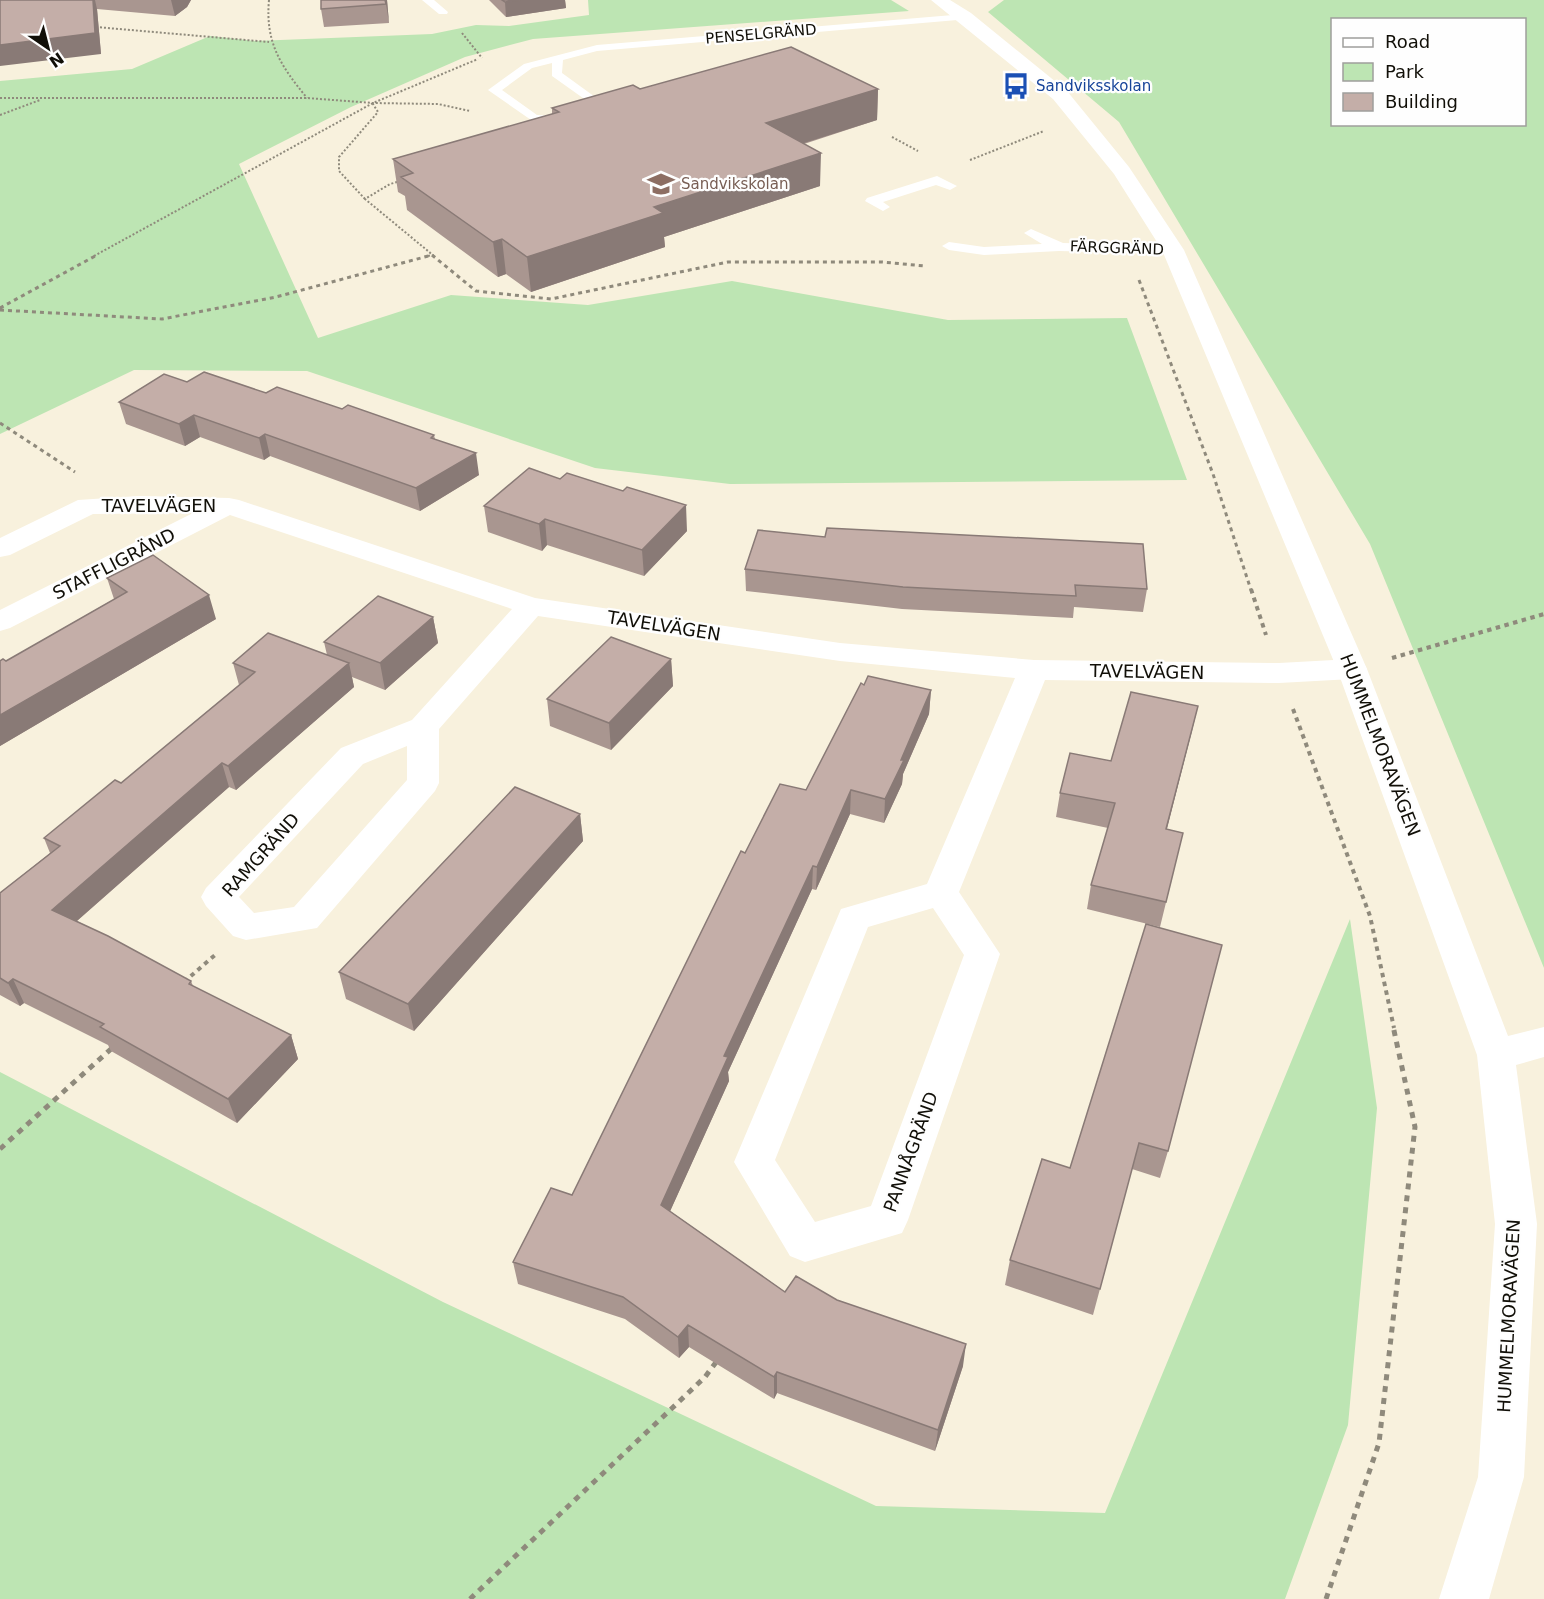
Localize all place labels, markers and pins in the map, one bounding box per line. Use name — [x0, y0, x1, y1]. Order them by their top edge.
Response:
bus stop icon: Sandviksskolan — [1001, 71, 1031, 101]
place label: Sandviksskolan — [1036, 77, 1151, 95]
school or university icon: Sandvikskolan — [646, 169, 676, 199]
place label: Sandvikskolan — [681, 175, 788, 193]

